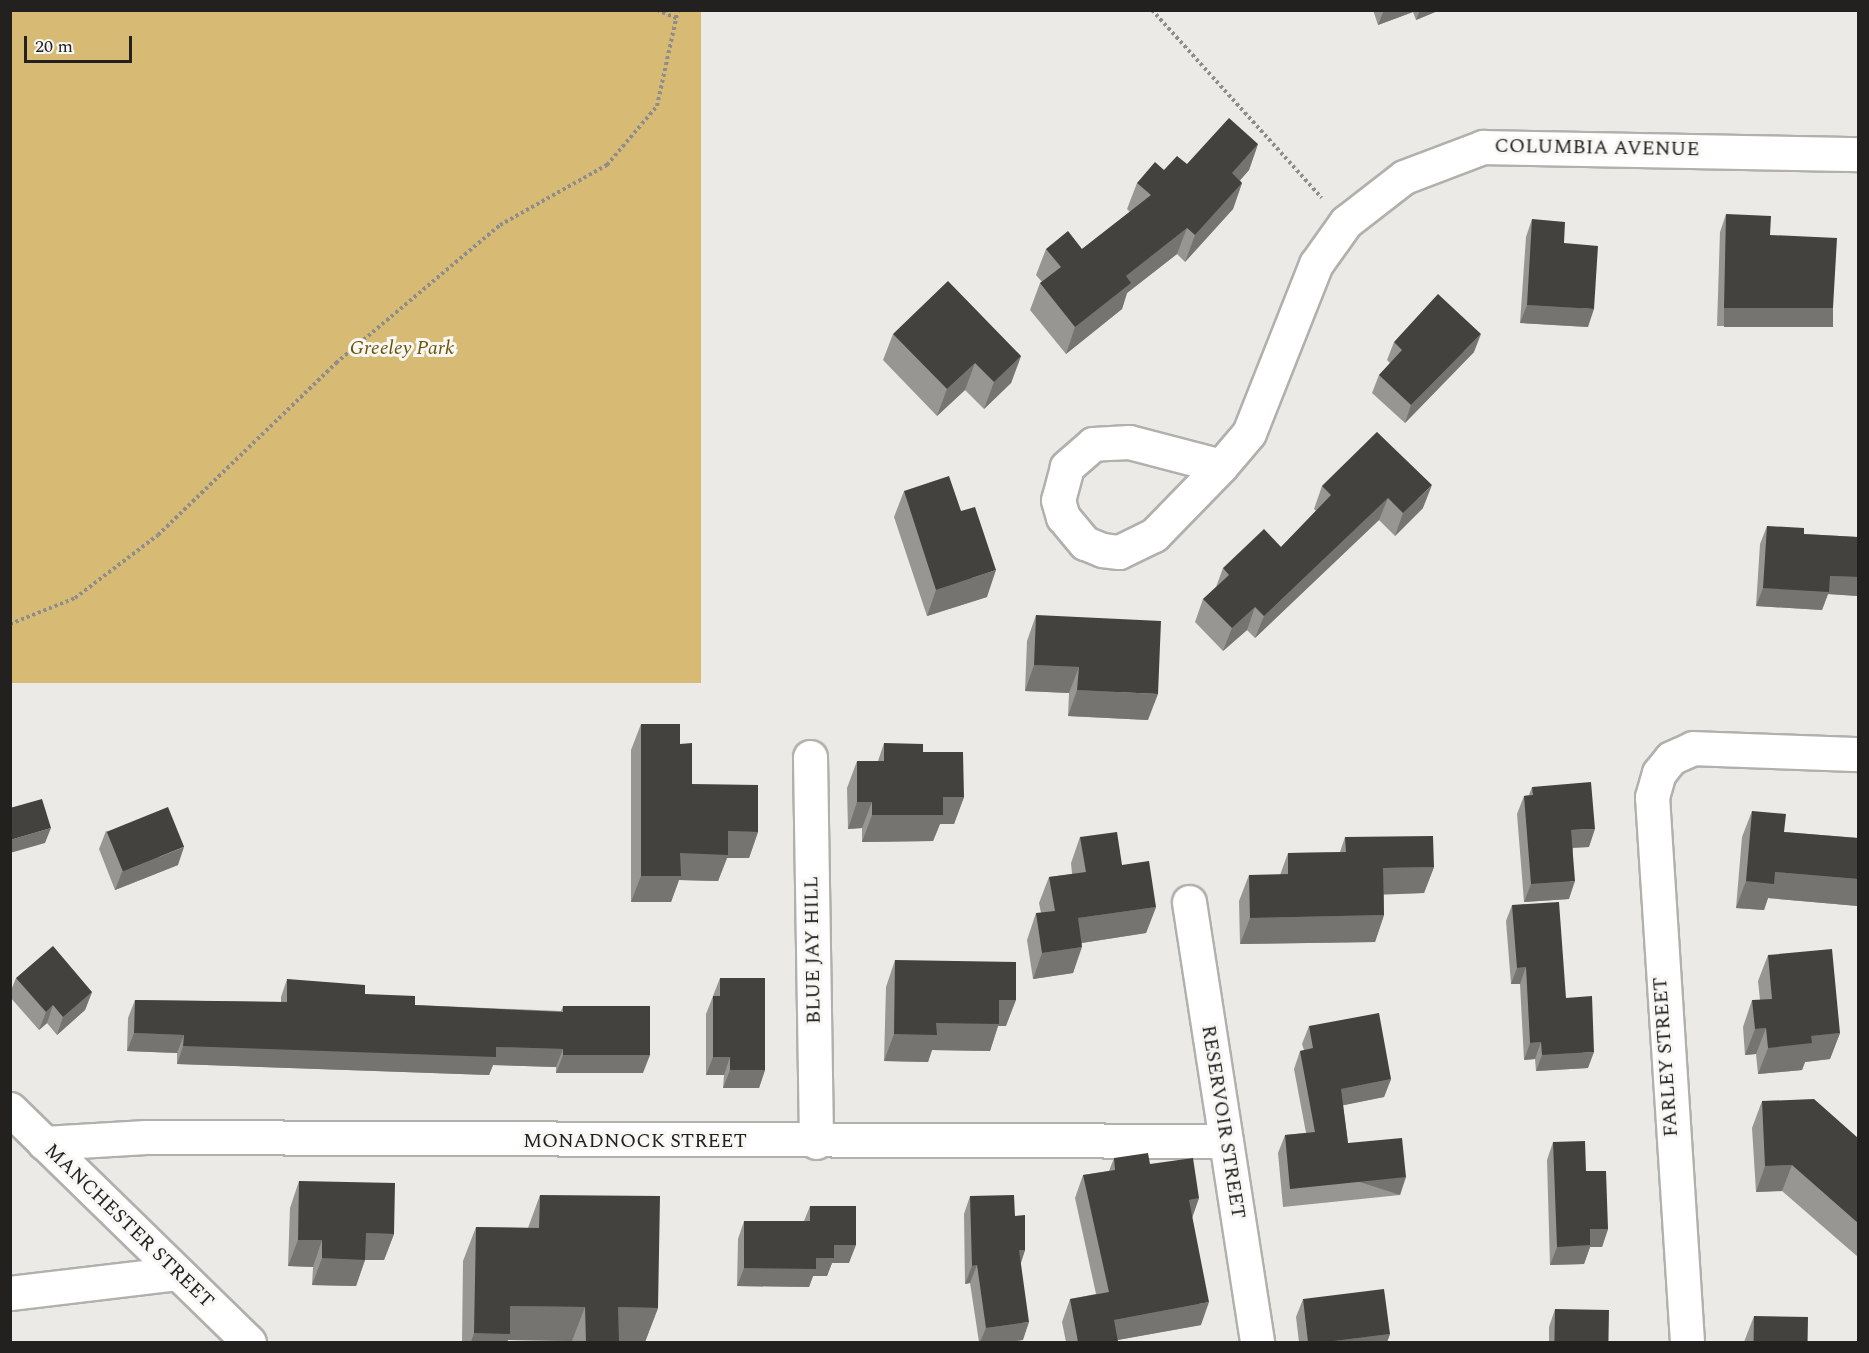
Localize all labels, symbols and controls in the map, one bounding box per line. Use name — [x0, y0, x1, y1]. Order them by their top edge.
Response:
scale bar — [27, 24, 135, 62]
text: 20 m — [35, 33, 73, 60]
street label: COLUMBIA AVENUE — [1494, 134, 1700, 162]
park label: Greeley Park — [350, 336, 454, 360]
street label: BLUE JAY HILL — [800, 876, 826, 1024]
street label: FARLEY STREET — [1648, 976, 1684, 1138]
street label: RESERVOIR STREET — [1196, 1023, 1250, 1221]
street label: MONADNOCK STREET — [523, 1129, 747, 1153]
street label: MANCHESTER STREET — [39, 1139, 219, 1313]

